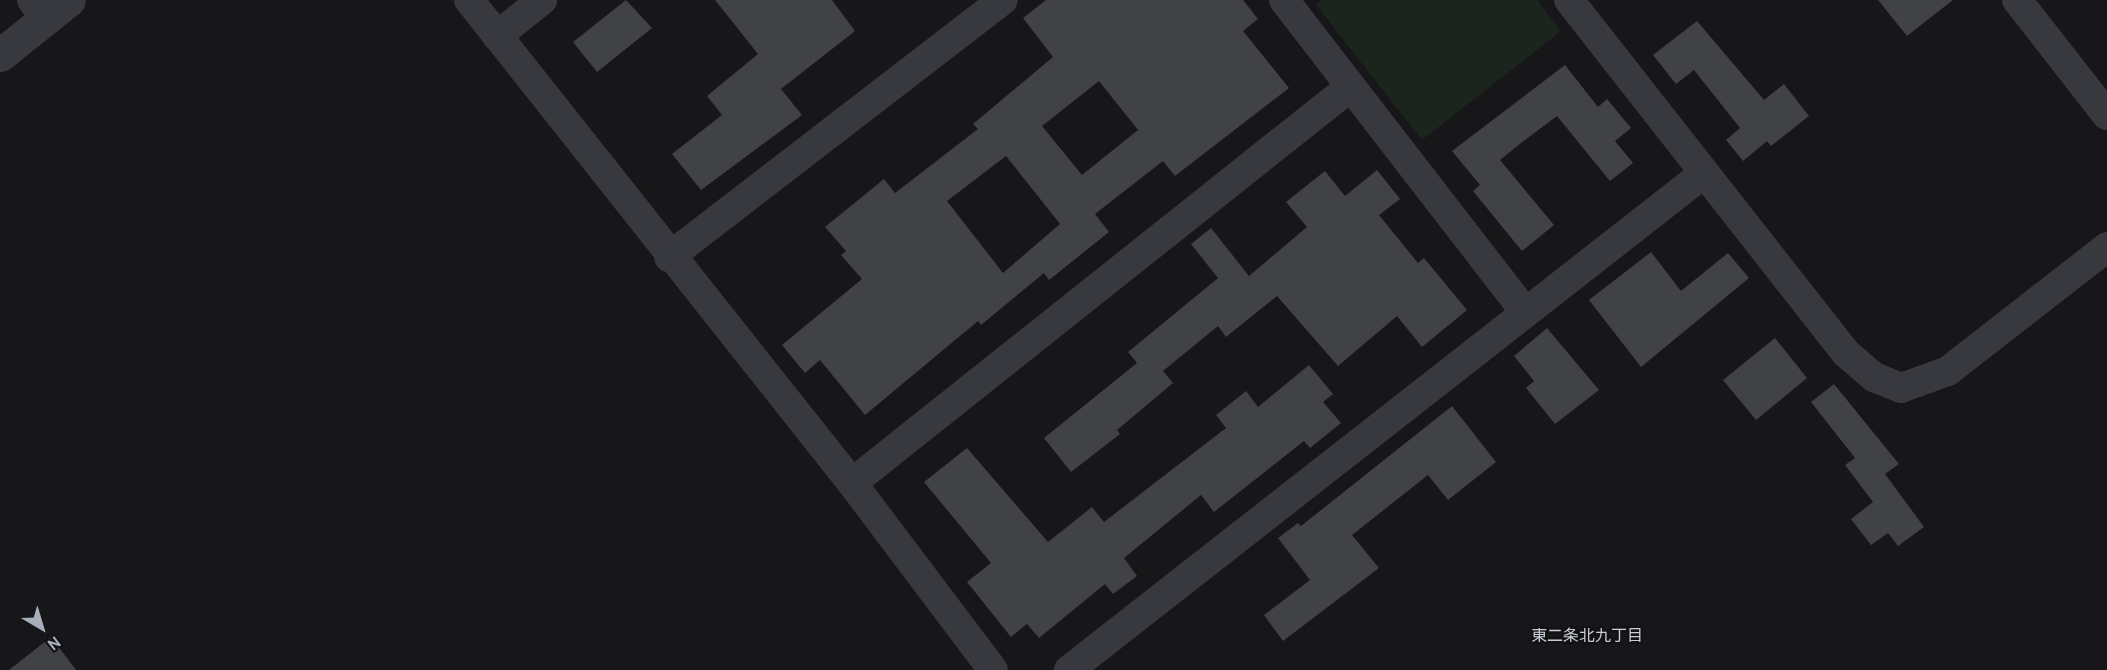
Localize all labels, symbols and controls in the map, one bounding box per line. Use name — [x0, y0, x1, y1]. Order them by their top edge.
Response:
north arrow — [12, 598, 72, 658]
district label: 東二条北九丁目 — [1531, 627, 1643, 647]
text: N — [42, 631, 64, 654]

